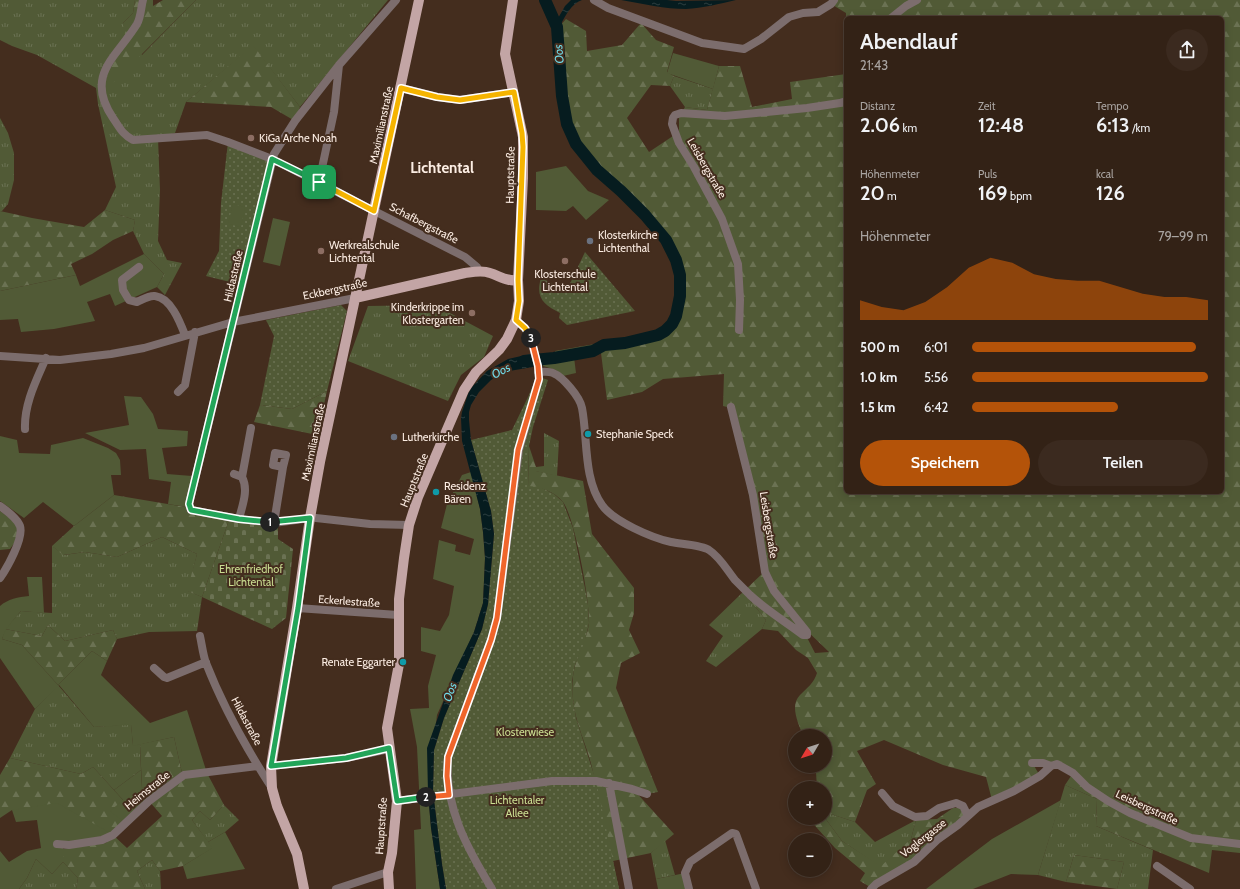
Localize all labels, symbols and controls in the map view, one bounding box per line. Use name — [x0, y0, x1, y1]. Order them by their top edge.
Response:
text: Abendlauf — [860, 28, 958, 55]
button: share — [1166, 29, 1208, 71]
water label: Oos — [550, 43, 567, 64]
text: 21:43 — [860, 57, 888, 73]
street label: Maximilianstraße — [366, 85, 396, 165]
text: Distanz — [860, 99, 895, 113]
text: Zeit — [978, 99, 995, 113]
text: Tempo — [1096, 99, 1128, 113]
text: 2.06 — [860, 113, 900, 137]
text: 12:48 — [978, 113, 1024, 137]
text: 6:13 — [1096, 113, 1129, 137]
text: km — [900, 121, 917, 135]
text: /km — [1129, 121, 1150, 135]
place label: KiGa Arche Noah — [259, 131, 337, 145]
marker: KiGa Arche Noah — [246, 133, 256, 143]
street label: Leisbergstraße — [684, 135, 730, 201]
street label: Hauptstraße — [503, 146, 518, 204]
district label: Lichtental — [410, 159, 474, 177]
pin — [302, 165, 336, 199]
text: Höhenmeter — [860, 167, 919, 181]
text: Puls — [978, 167, 997, 181]
text: kcal — [1096, 167, 1114, 181]
icon: arrive — [308, 171, 330, 193]
text: 20 — [860, 181, 885, 205]
text: 169 — [978, 181, 1008, 205]
text: 126 — [1096, 181, 1125, 205]
text: m — [885, 189, 897, 203]
text: bpm — [1008, 189, 1032, 203]
street label: Schafbergstraße — [387, 200, 461, 247]
place label: Klosterkirche Lichtenthal — [598, 228, 658, 255]
text: Höhenmeter — [860, 228, 930, 244]
text: 79–99 m — [1158, 228, 1208, 244]
marker: Klosterkirche Lichtenthal — [585, 236, 595, 246]
place label: Werkrealschule Lichtental — [329, 238, 400, 265]
marker: Werkrealschule Lichtental — [316, 246, 326, 256]
street label: Hildastraße — [220, 248, 246, 303]
marker: Klosterschule Lichtental — [560, 256, 570, 266]
place label: Klosterschule Lichtental — [534, 267, 596, 294]
street label: Eckbergstraße — [302, 275, 369, 303]
place label: Kinderkrippe im Klostergarten — [391, 300, 464, 327]
marker: Kinderkrippe im Klostergarten — [467, 308, 477, 318]
pin: 3 — [521, 328, 541, 348]
text: 3 — [528, 331, 534, 345]
text: 500 m — [860, 339, 900, 355]
text: 6:01 — [924, 339, 947, 355]
water label: Oos — [489, 359, 513, 382]
text: 1.0 km — [860, 369, 897, 385]
text: 5:56 — [924, 369, 948, 385]
text: 1.5 km — [860, 399, 895, 415]
text: 6:42 — [924, 399, 948, 415]
street label: Maximilianstraße — [298, 402, 328, 482]
place label: Stephanie Speck — [596, 427, 674, 441]
marker: Stephanie Speck — [583, 429, 593, 439]
place label: Lutherkirche — [402, 430, 460, 444]
marker: Lutherkirche — [389, 432, 399, 442]
button: Speichern — [860, 440, 1030, 486]
button: Teilen — [1038, 440, 1208, 486]
street label: Hauptstraße — [397, 450, 431, 509]
place label: Residenz Bären — [444, 479, 486, 506]
marker: Residenz Bären — [431, 487, 441, 497]
street label: Leisbergstraße — [757, 491, 781, 560]
pin: 1 — [260, 512, 280, 532]
text: 1 — [268, 515, 272, 529]
park label: Ehrenfriedhof Lichtental — [219, 562, 283, 589]
street label: Eckerlestraße — [318, 592, 381, 610]
place label: Renate Eggarter — [321, 655, 396, 669]
marker: Renate Eggarter — [398, 657, 408, 667]
water label: Oos — [439, 680, 460, 703]
street label: Hildastraße — [228, 694, 266, 748]
park label: Klosterwiese — [496, 725, 554, 739]
north arrow — [788, 729, 832, 773]
map controls — [788, 729, 832, 877]
street label: Heimstraße — [122, 767, 173, 812]
button: + — [788, 781, 832, 825]
street label: Leisbergstraße — [1113, 786, 1181, 828]
pin: 2 — [416, 787, 436, 807]
text: 2 — [423, 790, 429, 804]
park label: Lichtentaler Allee — [490, 793, 545, 820]
street label: Hauptstraße — [372, 797, 390, 855]
street label: Voglergasse — [897, 815, 949, 860]
button: − — [788, 833, 832, 877]

